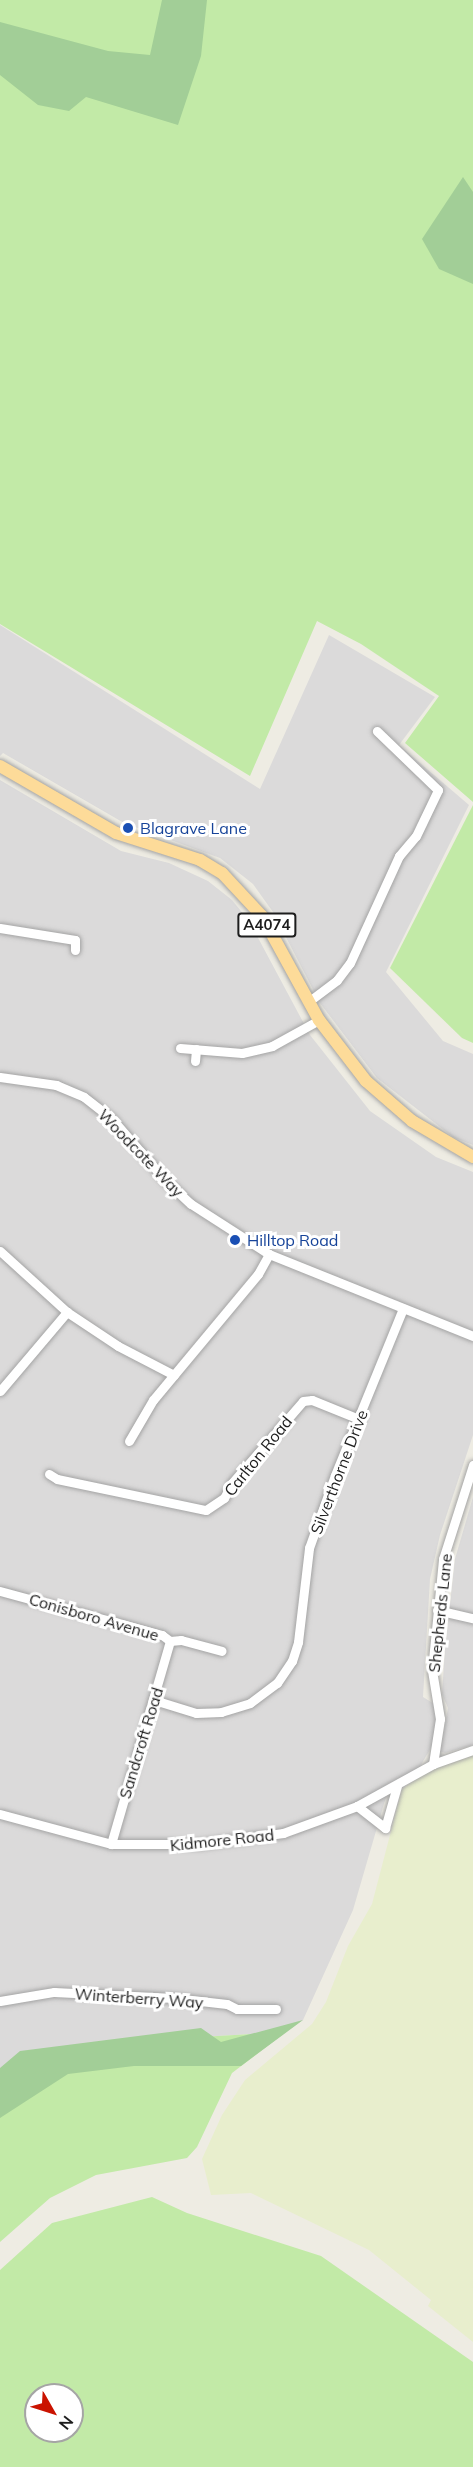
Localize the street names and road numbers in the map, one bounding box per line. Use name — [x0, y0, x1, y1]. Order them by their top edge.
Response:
road number: A4074 — [237, 913, 297, 937]
street label: Woodcote Way — [94, 1105, 188, 1201]
street label: Silverthorne Drive — [306, 1407, 372, 1537]
street label: Carlton Road — [220, 1412, 296, 1500]
street label: Shepherds Lane — [424, 1553, 456, 1673]
street label: Conisboro Avenue — [27, 1589, 161, 1645]
street label: Sandcroft Road — [115, 1685, 167, 1801]
street label: Kidmore Road — [169, 1825, 275, 1855]
street label: Winterberry Way — [74, 1984, 204, 2012]

